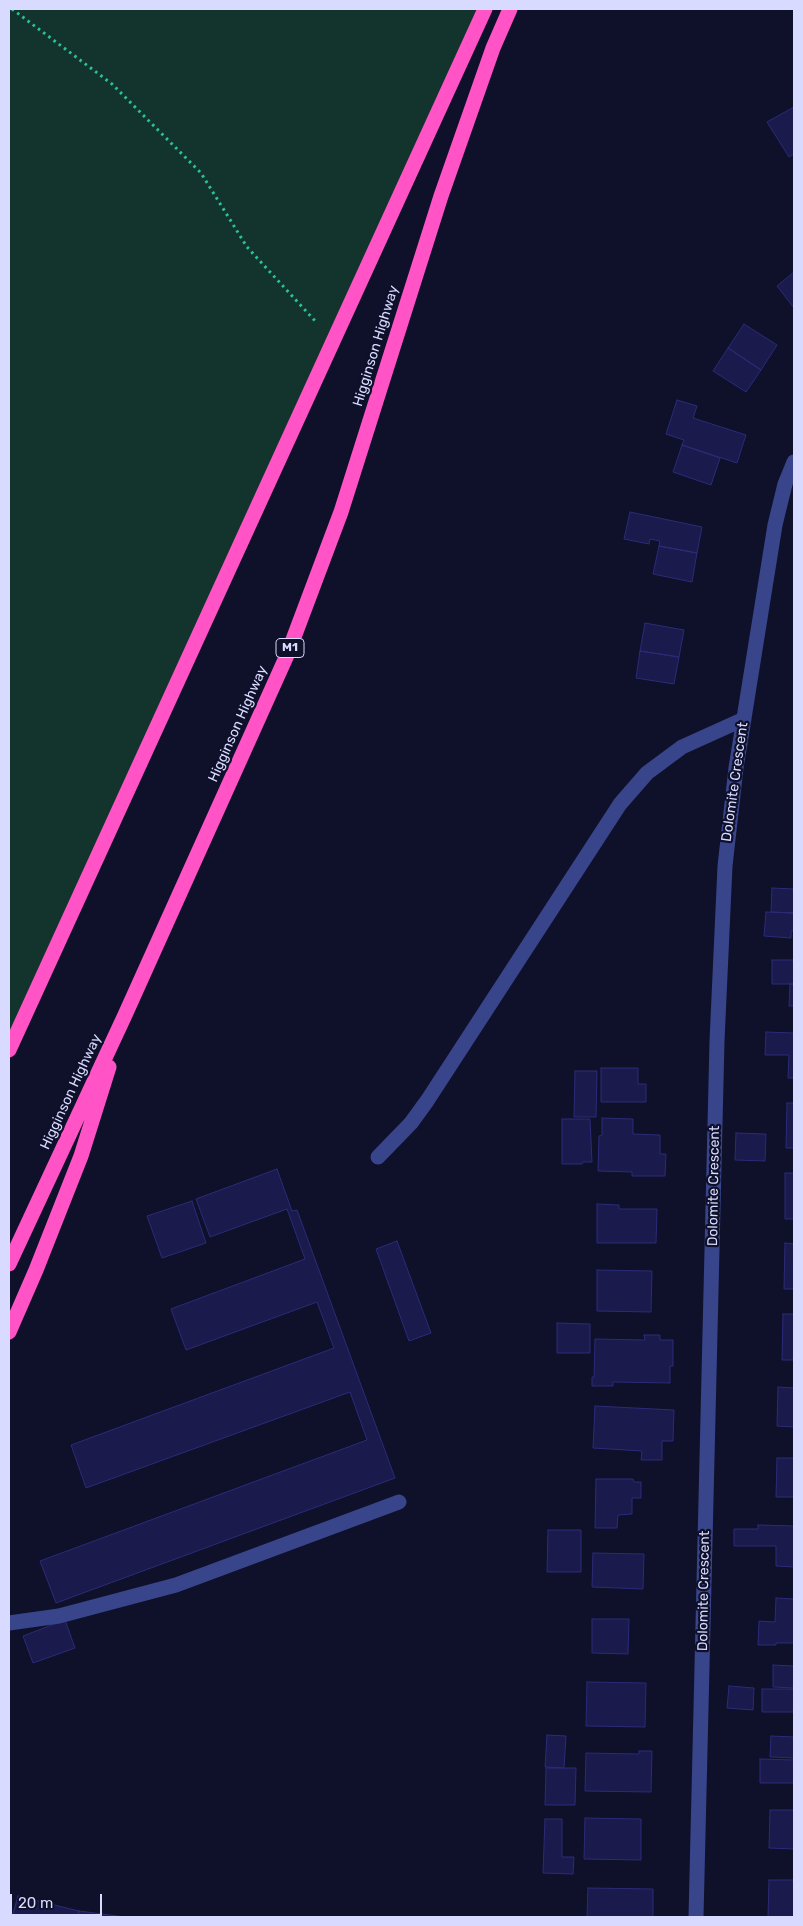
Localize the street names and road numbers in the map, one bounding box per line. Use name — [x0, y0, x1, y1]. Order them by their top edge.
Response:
street label: Higginson Highway — [350, 284, 402, 408]
road number: M1 — [276, 638, 304, 658]
street label: Higginson Highway — [205, 663, 271, 785]
street label: Dolomite Crescent — [718, 721, 752, 843]
street label: Higginson Highway — [37, 1032, 105, 1152]
street label: Dolomite Crescent — [705, 1126, 723, 1246]
street label: Dolomite Crescent — [695, 1531, 713, 1651]

